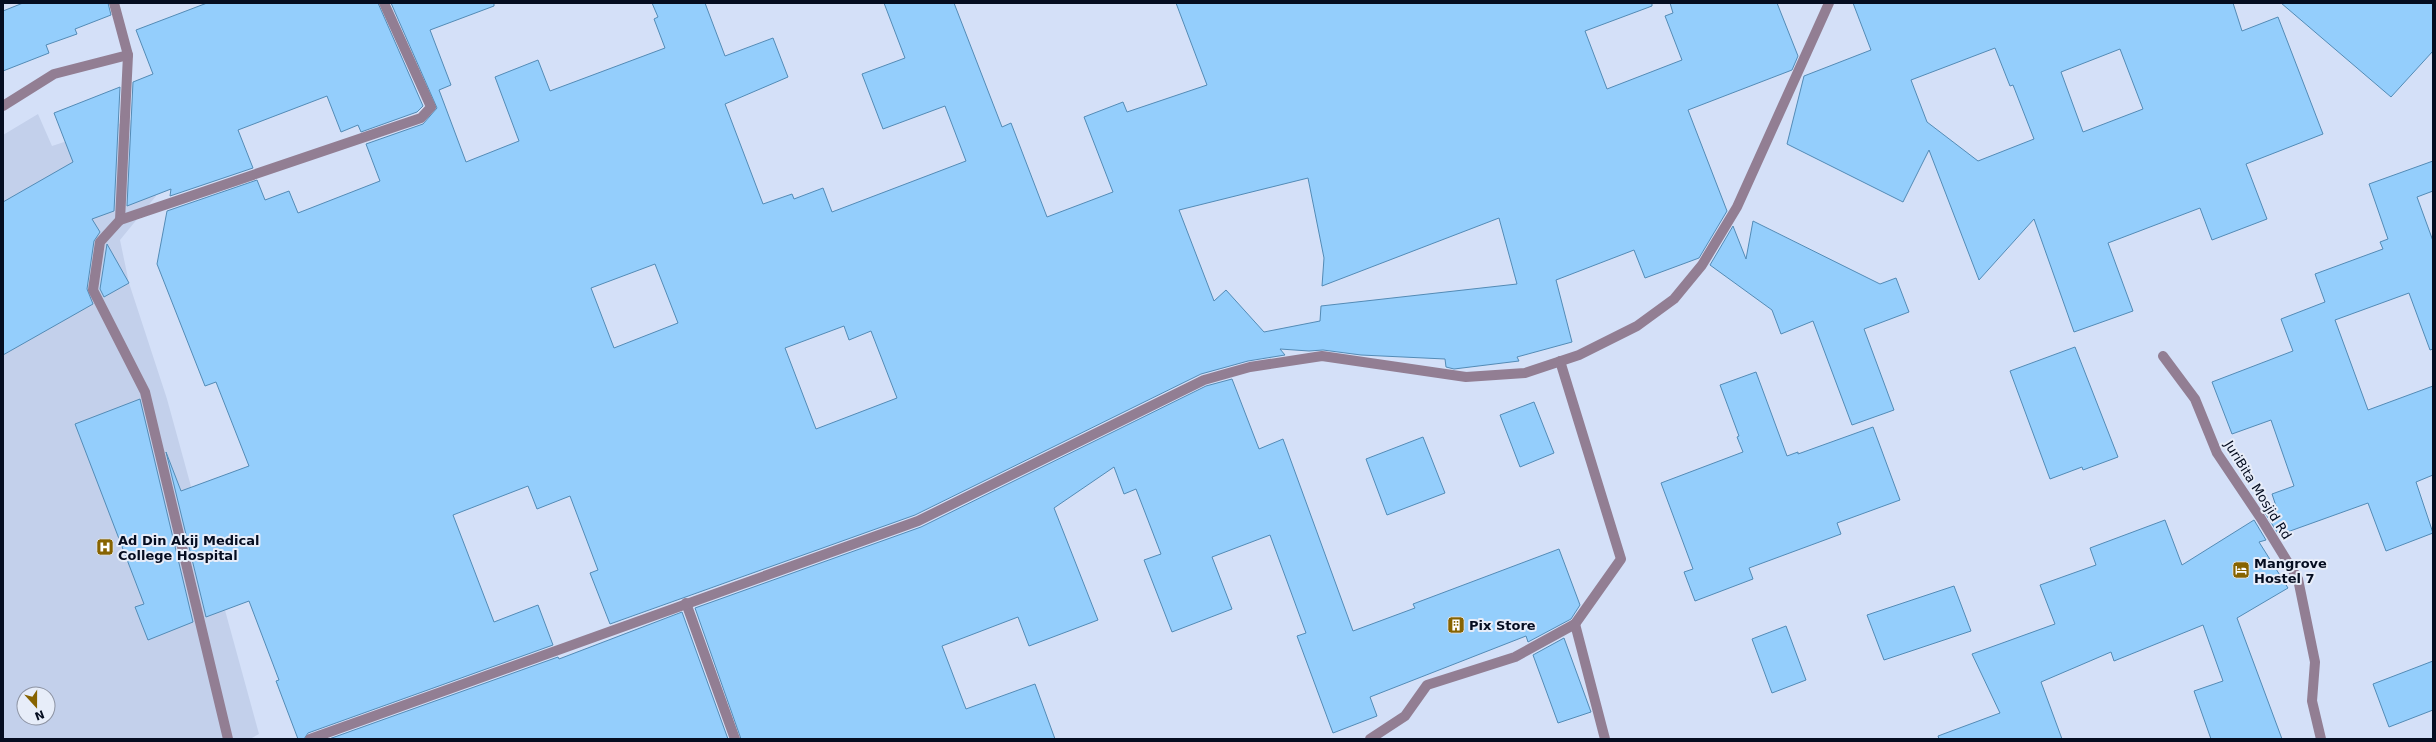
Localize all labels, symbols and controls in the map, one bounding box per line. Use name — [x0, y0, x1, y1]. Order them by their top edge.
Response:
street label: JuriBita Mosjid Rd — [2221, 437, 2294, 542]
place label: Ad Din Akij Medical College Hospital — [118, 533, 260, 563]
hospital icon: Ad Din Akij Medical College Hospital — [95, 537, 115, 557]
place label: Mangrove Hostel 7 — [2254, 556, 2327, 586]
hotel icon: Mangrove Hostel 7 — [2231, 560, 2251, 580]
building icon: Pix Store — [1446, 615, 1466, 635]
place label: Pix Store — [1469, 618, 1536, 633]
north arrow — [16, 686, 56, 726]
text: N — [33, 707, 46, 723]

